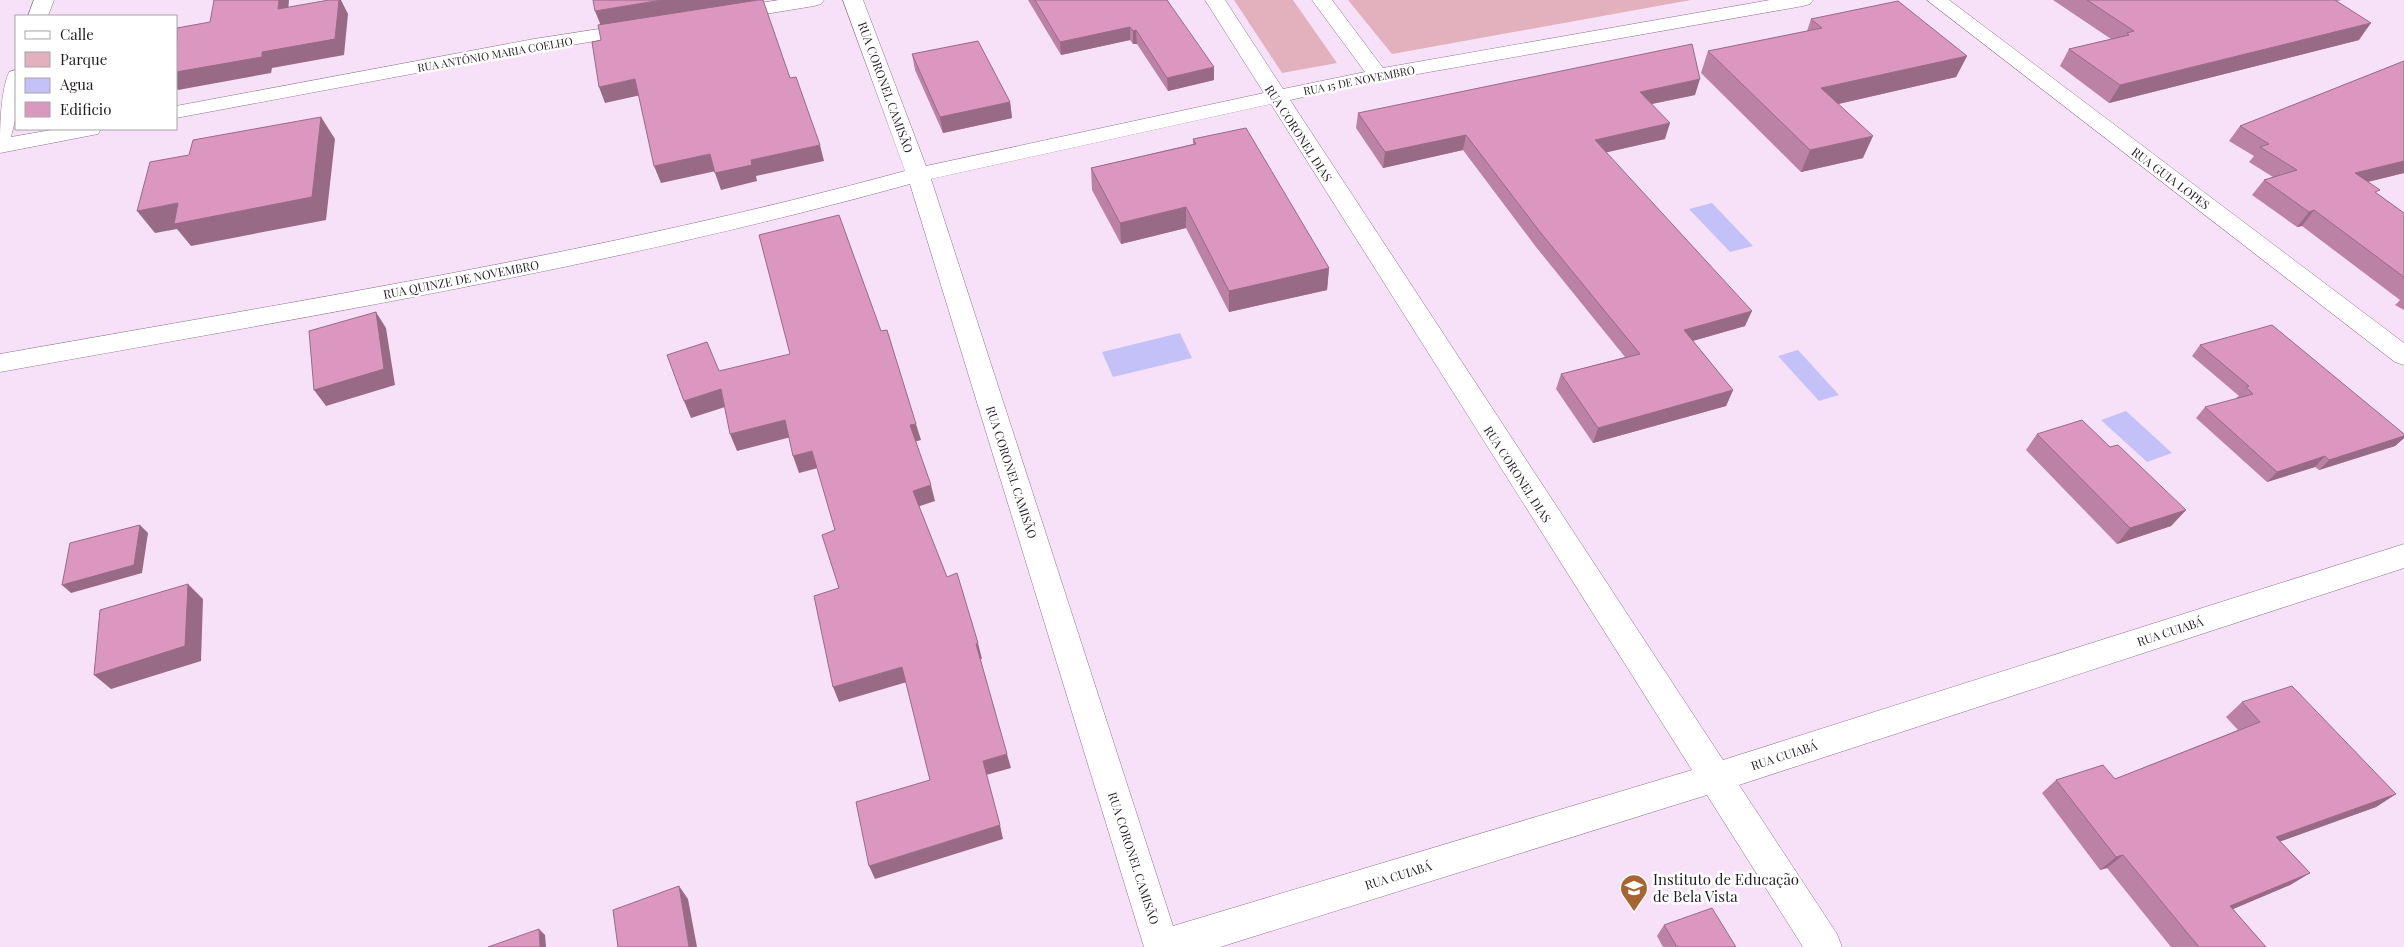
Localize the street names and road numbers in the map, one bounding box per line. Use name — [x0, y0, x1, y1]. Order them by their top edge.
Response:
street label: RUA CORONEL CAMISÃO — [855, 19, 917, 155]
street label: RUA ANTÔNIO MARIA COELHO — [416, 33, 574, 75]
street label: RUA 15 DE NOVEMBRO — [1302, 62, 1416, 98]
street label: RUA CORONEL DIAS — [1262, 82, 1336, 184]
street label: RUA GUIA LOPES — [2129, 143, 2213, 213]
street label: RUA QUINZE DE NOVEMBRO — [382, 256, 540, 302]
street label: RUA CORONEL CAMISÃO — [983, 404, 1041, 540]
street label: RUA CORONEL DIAS — [1481, 423, 1555, 525]
street label: RUA CUIABÁ — [2135, 613, 2206, 649]
street label: RUA CUIABÁ — [1749, 737, 1820, 773]
street label: RUA CORONEL CAMISÃO — [1105, 790, 1163, 926]
street label: RUA CUIABÁ — [1363, 857, 1434, 893]

